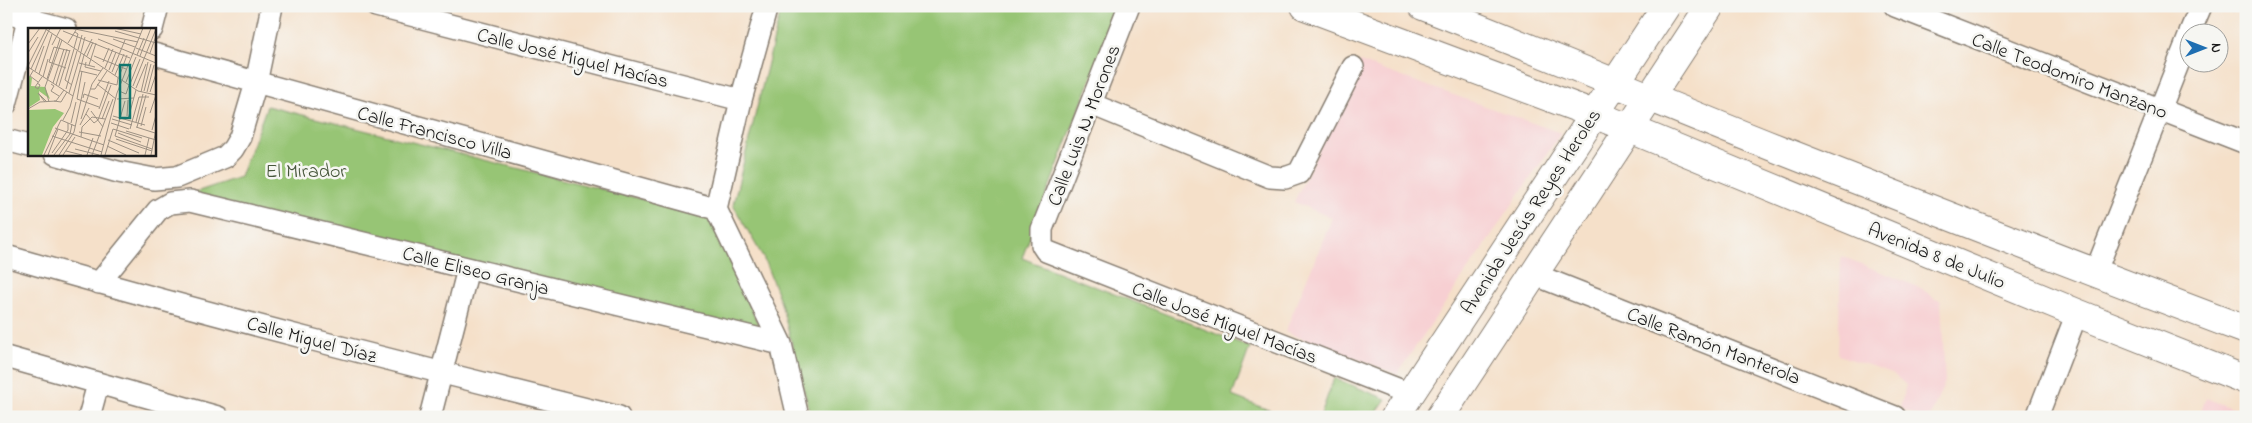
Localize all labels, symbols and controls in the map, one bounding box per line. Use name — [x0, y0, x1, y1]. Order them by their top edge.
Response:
street label: Calle José Miguel Macías — [473, 22, 671, 98]
north arrow — [2180, 22, 2230, 72]
street label: Calle Teodomiro Manzano — [1967, 27, 2171, 128]
inset map — [28, 28, 155, 155]
street label: Calle Luis N. Morones — [1041, 41, 1129, 211]
text: N — [2205, 43, 2226, 53]
street label: Calle Francisco Villa — [354, 100, 515, 169]
street label: Avenida Jesús Reyes Heroles — [1455, 104, 1610, 321]
park label: El Mirador — [265, 158, 347, 187]
street label: Avenida 8 de Julio — [1863, 216, 2009, 298]
street label: Calle Eliseo Granja — [399, 240, 552, 305]
street label: Calle José Miguel Macías — [1127, 276, 1321, 374]
street label: Calle Ramón Manterola — [1622, 301, 1804, 394]
street label: Calle Miguel Díaz — [243, 310, 380, 374]

